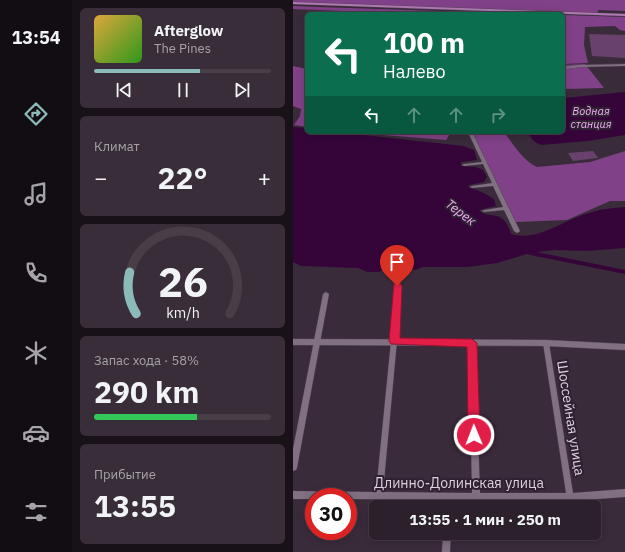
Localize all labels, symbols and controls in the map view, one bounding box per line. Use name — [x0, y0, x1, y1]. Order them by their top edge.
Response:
text: Afterglow — [154, 21, 223, 40]
text: 100 m — [383, 24, 465, 61]
text: 13:54 — [11, 26, 61, 49]
icon: left — [317, 28, 369, 80]
text: The Pines — [154, 40, 211, 57]
text: Налево — [383, 60, 446, 83]
icon: previous — [113, 79, 135, 101]
icon: pause — [172, 79, 194, 101]
icon: next — [231, 79, 253, 101]
icon: directions — [22, 100, 50, 128]
icon: left — [361, 104, 383, 126]
icon: ahead — [403, 104, 425, 126]
icon: ahead — [445, 104, 467, 126]
icon: right — [487, 104, 509, 126]
water label: Водная станция — [571, 104, 612, 131]
text: Климат — [94, 138, 140, 155]
text: 22° — [157, 158, 208, 197]
text: − — [94, 163, 107, 192]
text: + — [258, 163, 271, 192]
icon: music — [22, 180, 50, 208]
water label: Терек — [442, 195, 479, 229]
pin — [380, 245, 414, 286]
icon: arrive — [386, 251, 408, 273]
text: 26 — [158, 254, 207, 308]
icon: phone — [22, 259, 50, 287]
text: km/h — [166, 303, 199, 322]
icon: climate — [22, 339, 50, 367]
text: Запас хода · 58% — [94, 352, 199, 369]
street label: Шоссейная улица — [553, 359, 589, 477]
text: 290 km — [94, 372, 199, 411]
position arrow — [453, 414, 495, 456]
icon: car — [22, 419, 50, 447]
text: Прибытие — [94, 466, 156, 483]
street label: Длинно-Долинская улица — [374, 474, 544, 492]
text: 13:55 — [94, 486, 176, 525]
speed limit sign: 30 — [305, 488, 357, 540]
icon: filters — [22, 498, 50, 526]
text: 13:55 · 1 мин · 250 m — [409, 510, 561, 529]

